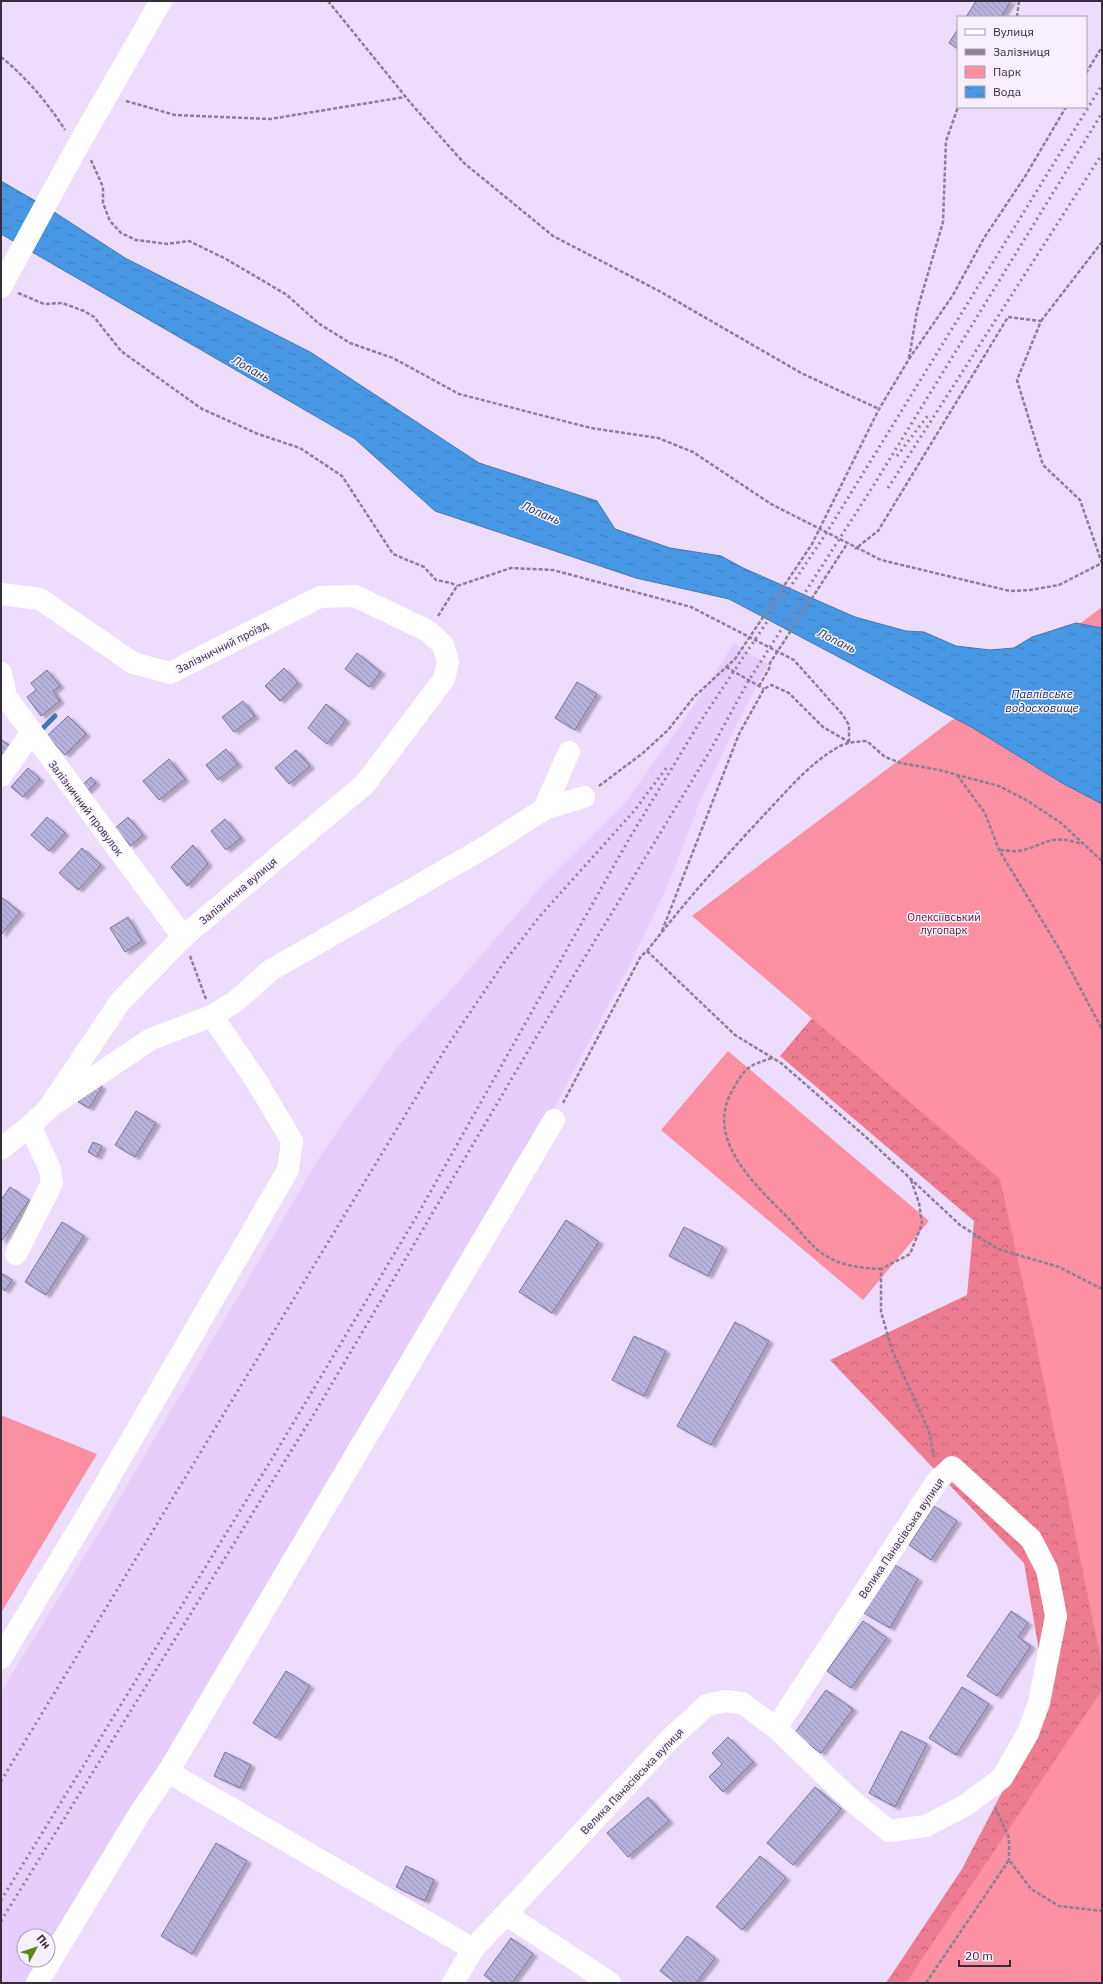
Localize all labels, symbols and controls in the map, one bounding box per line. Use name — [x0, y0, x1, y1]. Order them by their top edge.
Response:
legend — [957, 16, 1087, 108]
text: Вулиця — [993, 24, 1034, 39]
text: Залізниця — [993, 44, 1050, 59]
text: Парк — [993, 64, 1022, 79]
text: Вода — [993, 84, 1022, 99]
water label: Лопань — [229, 352, 273, 385]
water label: Лопань — [519, 497, 563, 528]
street label: Залізничний проїзд — [174, 618, 271, 676]
water label: Лопань — [815, 624, 859, 656]
water label: Павлівське водосховище — [1005, 686, 1079, 715]
street label: Залізничний провулок — [45, 757, 127, 859]
street label: Залізнична вулиця — [196, 854, 280, 928]
park label: Олексіївський лугопарк — [907, 910, 981, 937]
street label: Велика Панасівська вулиця — [855, 1475, 947, 1601]
street label: Велика Панасівська вулиця — [577, 1725, 687, 1837]
north arrow — [16, 1928, 56, 1968]
text: Пн — [34, 1932, 54, 1952]
scale bar — [959, 1942, 1010, 1968]
text: 20 m — [965, 1948, 993, 1963]

